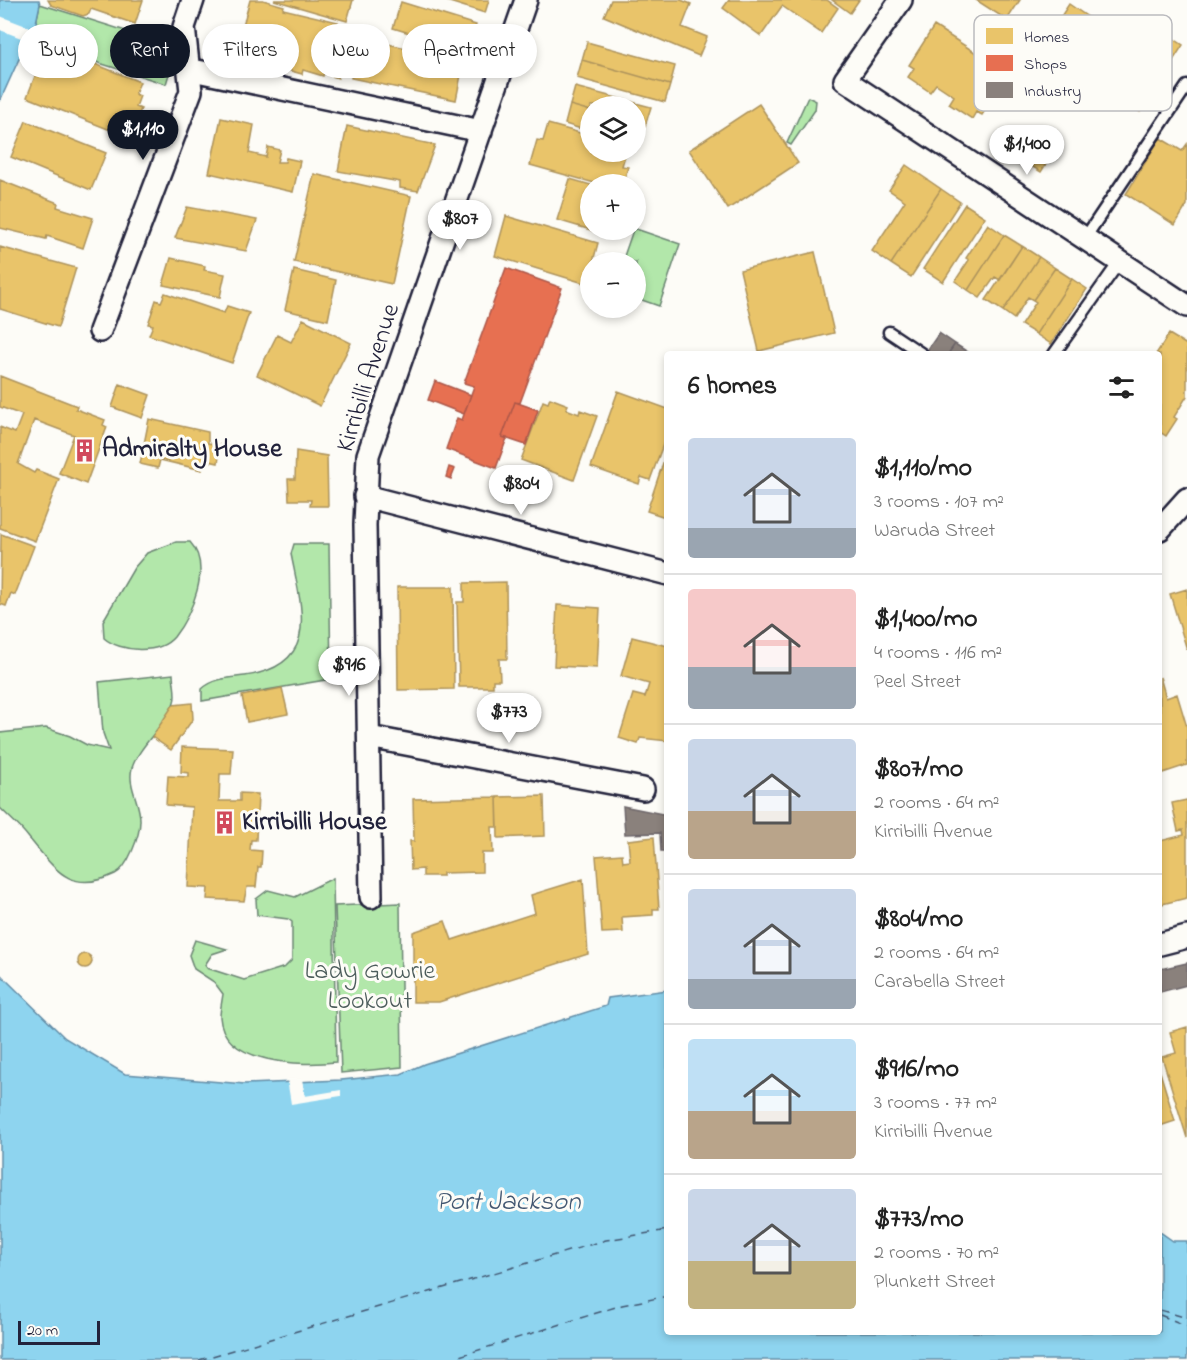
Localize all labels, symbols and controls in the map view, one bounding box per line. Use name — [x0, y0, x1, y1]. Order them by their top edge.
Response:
legend — [974, 15, 1172, 111]
chip: Buy — [18, 24, 98, 78]
chip: Rent — [110, 24, 190, 78]
chip: Filters — [202, 24, 299, 78]
chip: New — [311, 24, 390, 78]
chip: Apartment — [402, 24, 537, 78]
text: Homes — [1024, 26, 1069, 50]
text: Shops — [1024, 53, 1067, 77]
text: Industry — [1024, 80, 1081, 104]
map controls — [580, 96, 646, 318]
button: layers — [580, 96, 646, 162]
pin: $1,110 — [94, 110, 192, 161]
text: $1,110 — [121, 115, 165, 144]
pin: $1,400 — [978, 125, 1076, 176]
text: $1,400 — [1003, 130, 1051, 159]
button: + — [580, 174, 646, 240]
pin: $807 — [424, 200, 496, 251]
text: $807 — [442, 205, 478, 234]
button: − — [580, 252, 646, 318]
street label: Kirribilli Avenue — [327, 298, 411, 457]
text: 6 homes — [688, 368, 777, 406]
icon: filters — [1105, 371, 1138, 404]
place label: Admiralty House — [102, 431, 283, 469]
building icon: Admiralty House — [71, 437, 97, 463]
text: $1,110/mo — [874, 450, 972, 488]
icon: home — [736, 462, 808, 534]
pin: $804 — [485, 465, 557, 516]
text: $804 — [503, 470, 539, 499]
text: 3 rooms · 107 m² — [874, 488, 1004, 517]
text: Waruda Street — [874, 517, 995, 546]
text: $1,400/mo — [874, 601, 977, 639]
icon: home — [736, 613, 808, 685]
text: 4 rooms · 116 m² — [874, 639, 1002, 668]
pin: $916 — [313, 646, 385, 697]
text: $916 — [332, 651, 366, 680]
text: Peel Street — [874, 668, 961, 697]
pin: $773 — [473, 693, 545, 744]
text: $773 — [491, 698, 527, 727]
text: $807/mo — [874, 751, 963, 789]
icon: home — [736, 763, 808, 835]
text: 2 rooms · 64 m² — [874, 789, 999, 818]
place label: Kirribilli House — [242, 804, 388, 842]
building icon: Kirribilli House — [211, 810, 237, 836]
text: Kirribilli Avenue — [874, 818, 993, 847]
text: $804/mo — [874, 901, 963, 939]
icon: home — [736, 913, 808, 985]
text: 2 rooms · 64 m² — [874, 939, 999, 968]
park label: Lady Gowrie Lookout — [305, 953, 436, 1021]
text: Carabella Street — [874, 968, 1005, 997]
text: $916/mo — [874, 1051, 959, 1089]
icon: home — [736, 1063, 808, 1135]
text: 3 rooms · 77 m² — [874, 1089, 997, 1118]
text: Kirribilli Avenue — [874, 1118, 993, 1147]
water label: Port Jackson — [436, 1183, 581, 1222]
text: $773/mo — [874, 1201, 964, 1239]
icon: home — [736, 1213, 808, 1285]
text: 2 rooms · 70 m² — [874, 1239, 999, 1268]
text: Plunkett Street — [874, 1268, 996, 1297]
scale bar — [18, 1318, 100, 1346]
text: 20 m — [27, 1319, 58, 1343]

